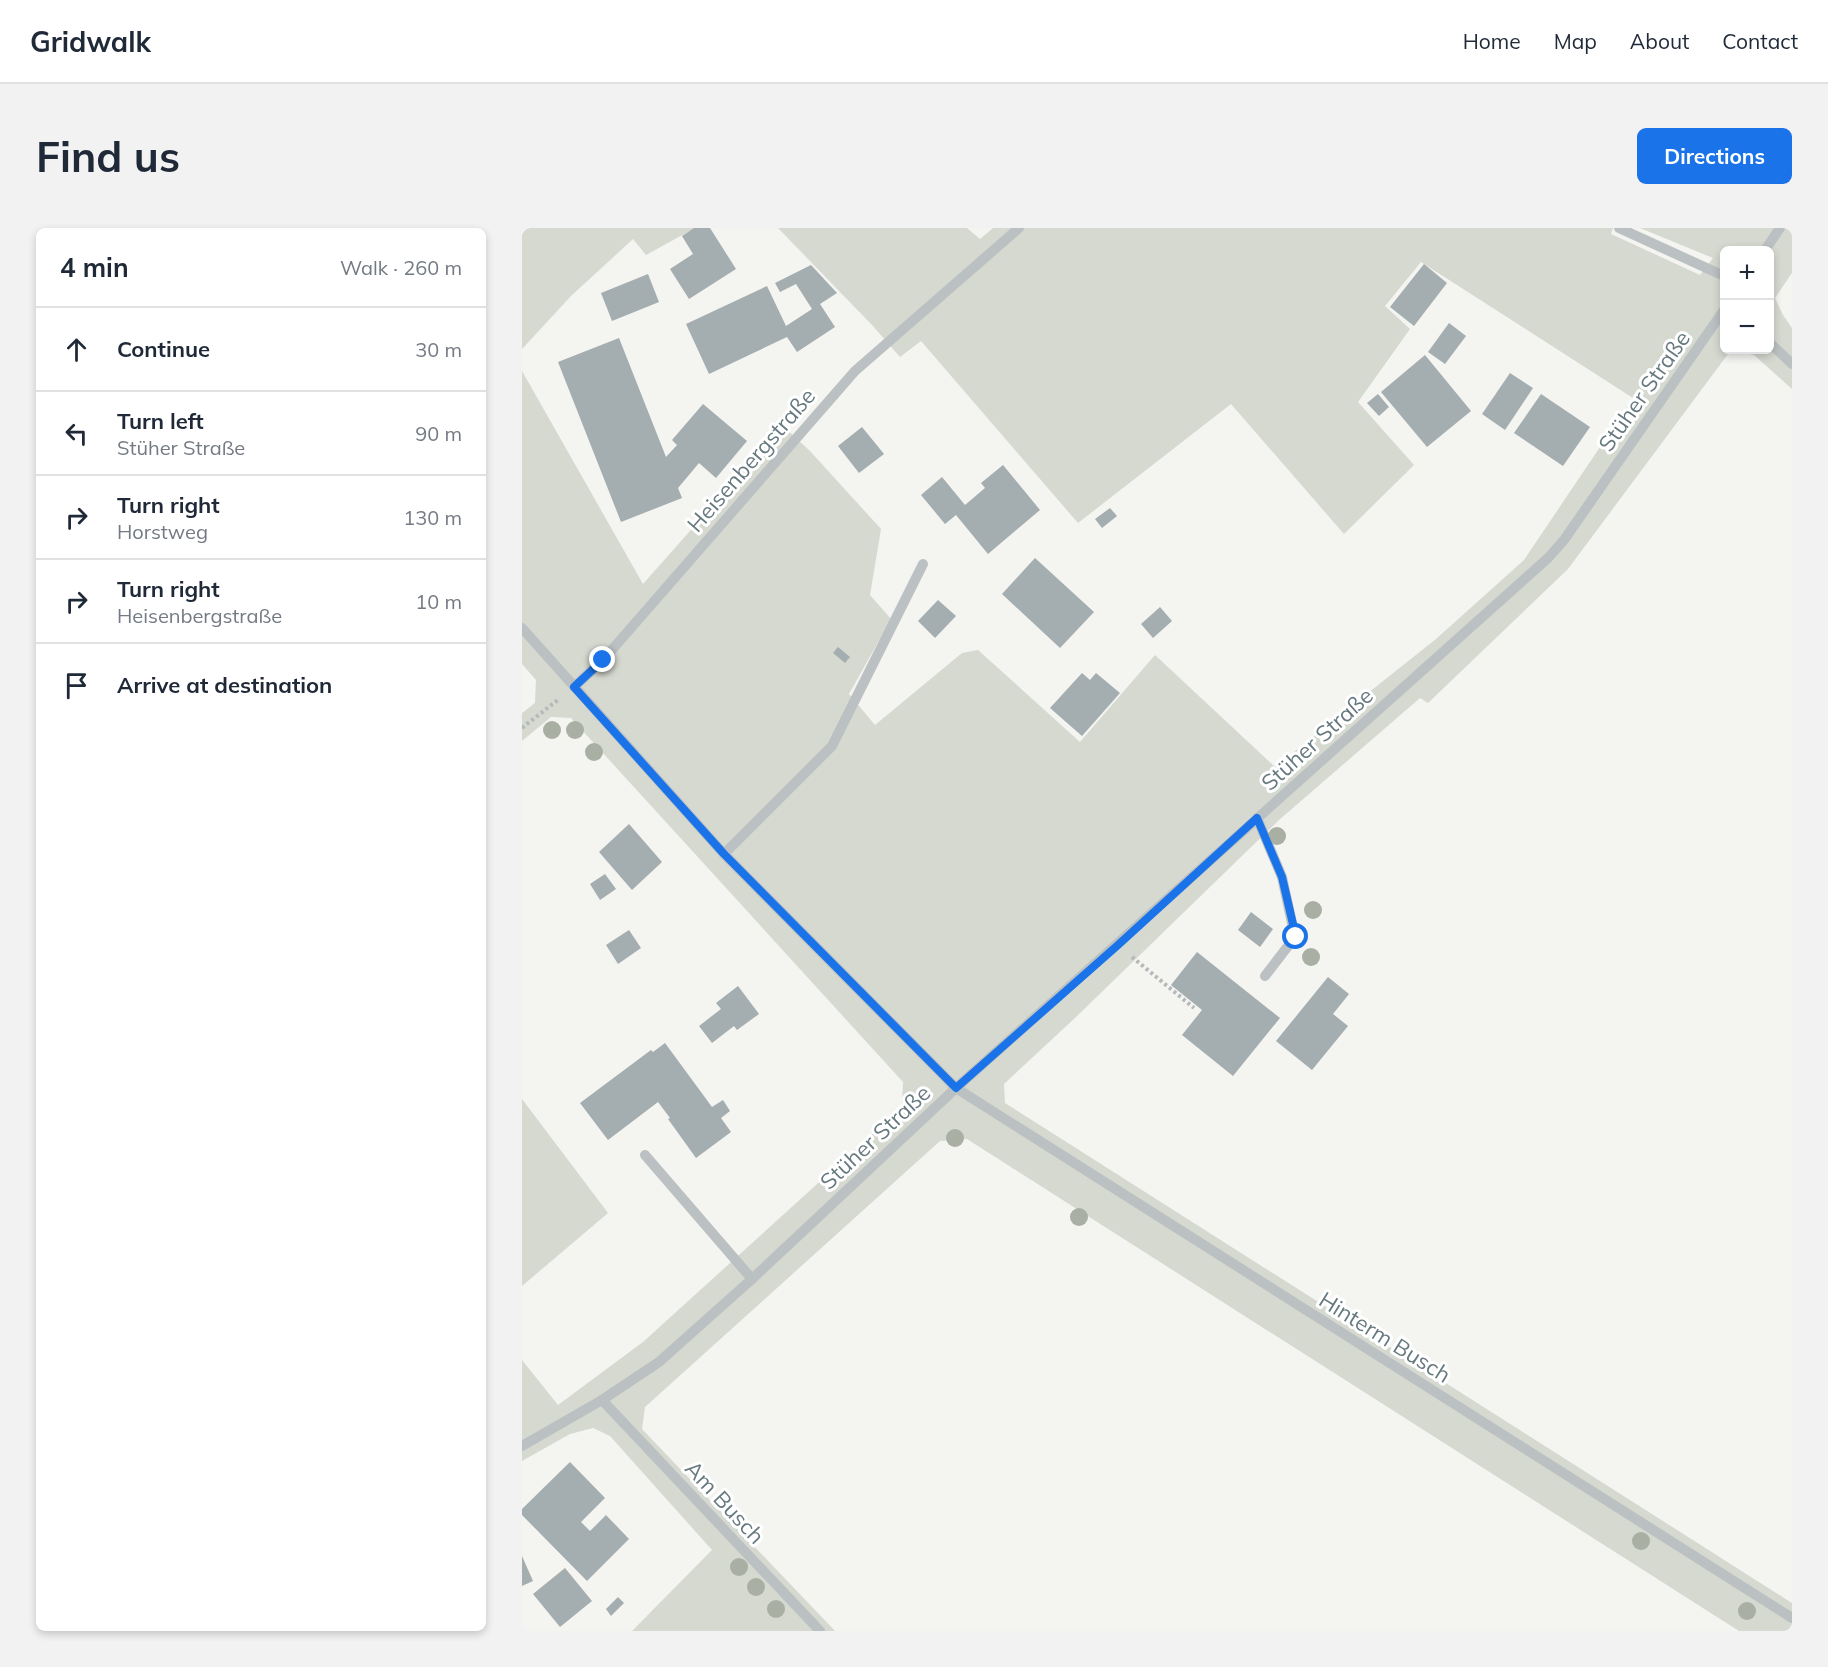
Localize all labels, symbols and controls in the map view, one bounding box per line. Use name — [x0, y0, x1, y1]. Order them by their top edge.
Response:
text: Gridwalk — [30, 24, 151, 59]
text: Home — [1463, 28, 1521, 54]
text: Map — [1554, 28, 1597, 54]
text: About — [1630, 28, 1689, 54]
text: Contact — [1722, 28, 1798, 54]
button: Directions — [1637, 128, 1792, 184]
text: Find us — [36, 130, 180, 183]
map controls — [1720, 246, 1774, 354]
button: + — [1720, 246, 1774, 300]
text: 4 min — [60, 251, 129, 284]
text: Walk · 260 m — [340, 255, 462, 280]
button: − — [1720, 300, 1774, 354]
street label: Stüher Straße — [1592, 325, 1696, 457]
icon: ahead — [60, 333, 93, 366]
text: Continue — [117, 335, 210, 363]
text: 30 m — [415, 337, 462, 362]
street label: Heisenbergstraße — [681, 382, 821, 538]
text: Turn left — [117, 407, 204, 435]
icon: left — [60, 417, 93, 450]
text: 90 m — [415, 421, 462, 446]
text: Stüher Straße — [117, 435, 245, 460]
text: Turn right — [117, 491, 220, 519]
icon: right — [60, 501, 93, 534]
text: 130 m — [403, 505, 462, 530]
text: Horstweg — [117, 519, 208, 544]
text: Turn right — [117, 575, 220, 603]
icon: right — [60, 585, 93, 618]
text: 10 m — [415, 589, 462, 614]
text: Heisenbergstraße — [117, 603, 282, 628]
route end — [589, 646, 615, 672]
icon: arrive — [60, 669, 93, 702]
text: Arrive at destination — [117, 671, 332, 699]
street label: Stüher Straße — [1255, 681, 1379, 797]
route start — [1282, 923, 1308, 949]
street label: Stüher Straße — [814, 1079, 936, 1195]
street label: Hinterm Busch — [1314, 1285, 1456, 1389]
street label: Am Busch — [679, 1455, 771, 1549]

